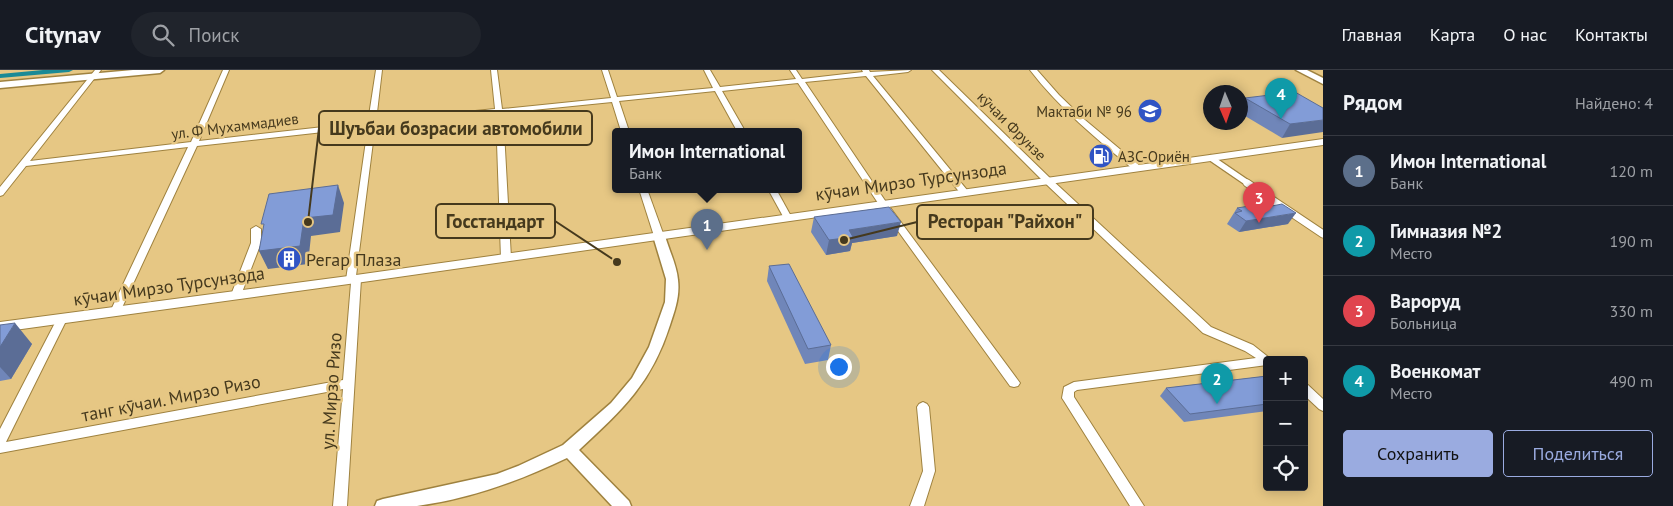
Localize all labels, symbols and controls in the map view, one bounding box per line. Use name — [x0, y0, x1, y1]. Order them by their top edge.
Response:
search box — [131, 12, 481, 57]
text: Citynav — [25, 19, 101, 50]
icon: search — [149, 21, 177, 49]
text: Поиск — [189, 23, 239, 47]
text: Главная — [1341, 23, 1402, 46]
text: Карта — [1430, 23, 1475, 46]
text: О нас — [1503, 23, 1547, 46]
text: Контакты — [1575, 23, 1648, 46]
pin: 4 — [1265, 78, 1297, 119]
north arrow — [1203, 85, 1248, 130]
street label: кӯчаи Фрунзе — [973, 87, 1051, 165]
text: Рядом — [1343, 89, 1402, 116]
text: Найдено: 4 — [1575, 93, 1653, 113]
school or university icon: Мактаби № 96 — [1137, 98, 1163, 124]
place label: Мактаби № 96 — [1036, 102, 1132, 121]
street label: ул. Ф Мухаммадиев — [170, 109, 300, 143]
callout: Шуъбаи бозрасии автомобили — [319, 111, 592, 145]
text: Шуъбаи бозрасии автомобили — [329, 116, 583, 140]
popup — [612, 128, 802, 193]
text: Имон International — [629, 139, 785, 163]
fuel station icon: АЗС-Ориён — [1088, 143, 1114, 169]
place label: АЗС-Ориён — [1118, 147, 1190, 166]
text: Имон International — [1390, 149, 1546, 173]
street label: кӯчаи Мирзо Турсунзода — [814, 156, 1008, 206]
text: 1 — [1354, 161, 1364, 181]
text: 120 m — [1610, 161, 1653, 181]
text: Банк — [629, 163, 662, 183]
text: Банк — [1390, 173, 1423, 193]
pin: 3 — [1243, 182, 1275, 223]
callout: Госстандарт — [436, 204, 555, 238]
callout: Ресторан "Райхон" — [917, 205, 1093, 239]
text: Госстандарт — [446, 209, 544, 233]
pin: 1 — [691, 209, 723, 250]
text: Ресторан "Райхон" — [928, 209, 1082, 233]
text: Гимназия №2 — [1390, 219, 1502, 243]
text: 2 — [1354, 231, 1364, 251]
text: 190 m — [1610, 231, 1653, 251]
text: Место — [1390, 243, 1432, 263]
building icon: Регар Плаза — [276, 246, 302, 272]
place label: Регар Плаза — [306, 248, 401, 271]
street label: кӯчаи Мирзо Турсунзода — [72, 261, 266, 311]
text: Вароруд — [1390, 289, 1461, 313]
text: 3 — [1354, 301, 1364, 321]
text: 330 m — [1610, 301, 1653, 321]
text: Больница — [1390, 313, 1457, 333]
street label: ул. Мирзо Ризо — [315, 332, 347, 450]
your location — [826, 354, 852, 380]
map controls — [1263, 356, 1308, 491]
button: + — [1263, 356, 1308, 401]
text: Военкомат — [1390, 359, 1481, 383]
pin: 2 — [1201, 363, 1233, 404]
street label: танг кӯчаи. Мирзо Ризо — [80, 369, 262, 427]
text: 4 — [1354, 371, 1364, 391]
text: 490 m — [1610, 371, 1653, 391]
text: Место — [1390, 383, 1432, 403]
button: − — [1263, 401, 1308, 446]
button: Сохранить — [1343, 430, 1493, 477]
button: Поделиться — [1503, 430, 1653, 477]
button: locate — [1263, 446, 1308, 491]

